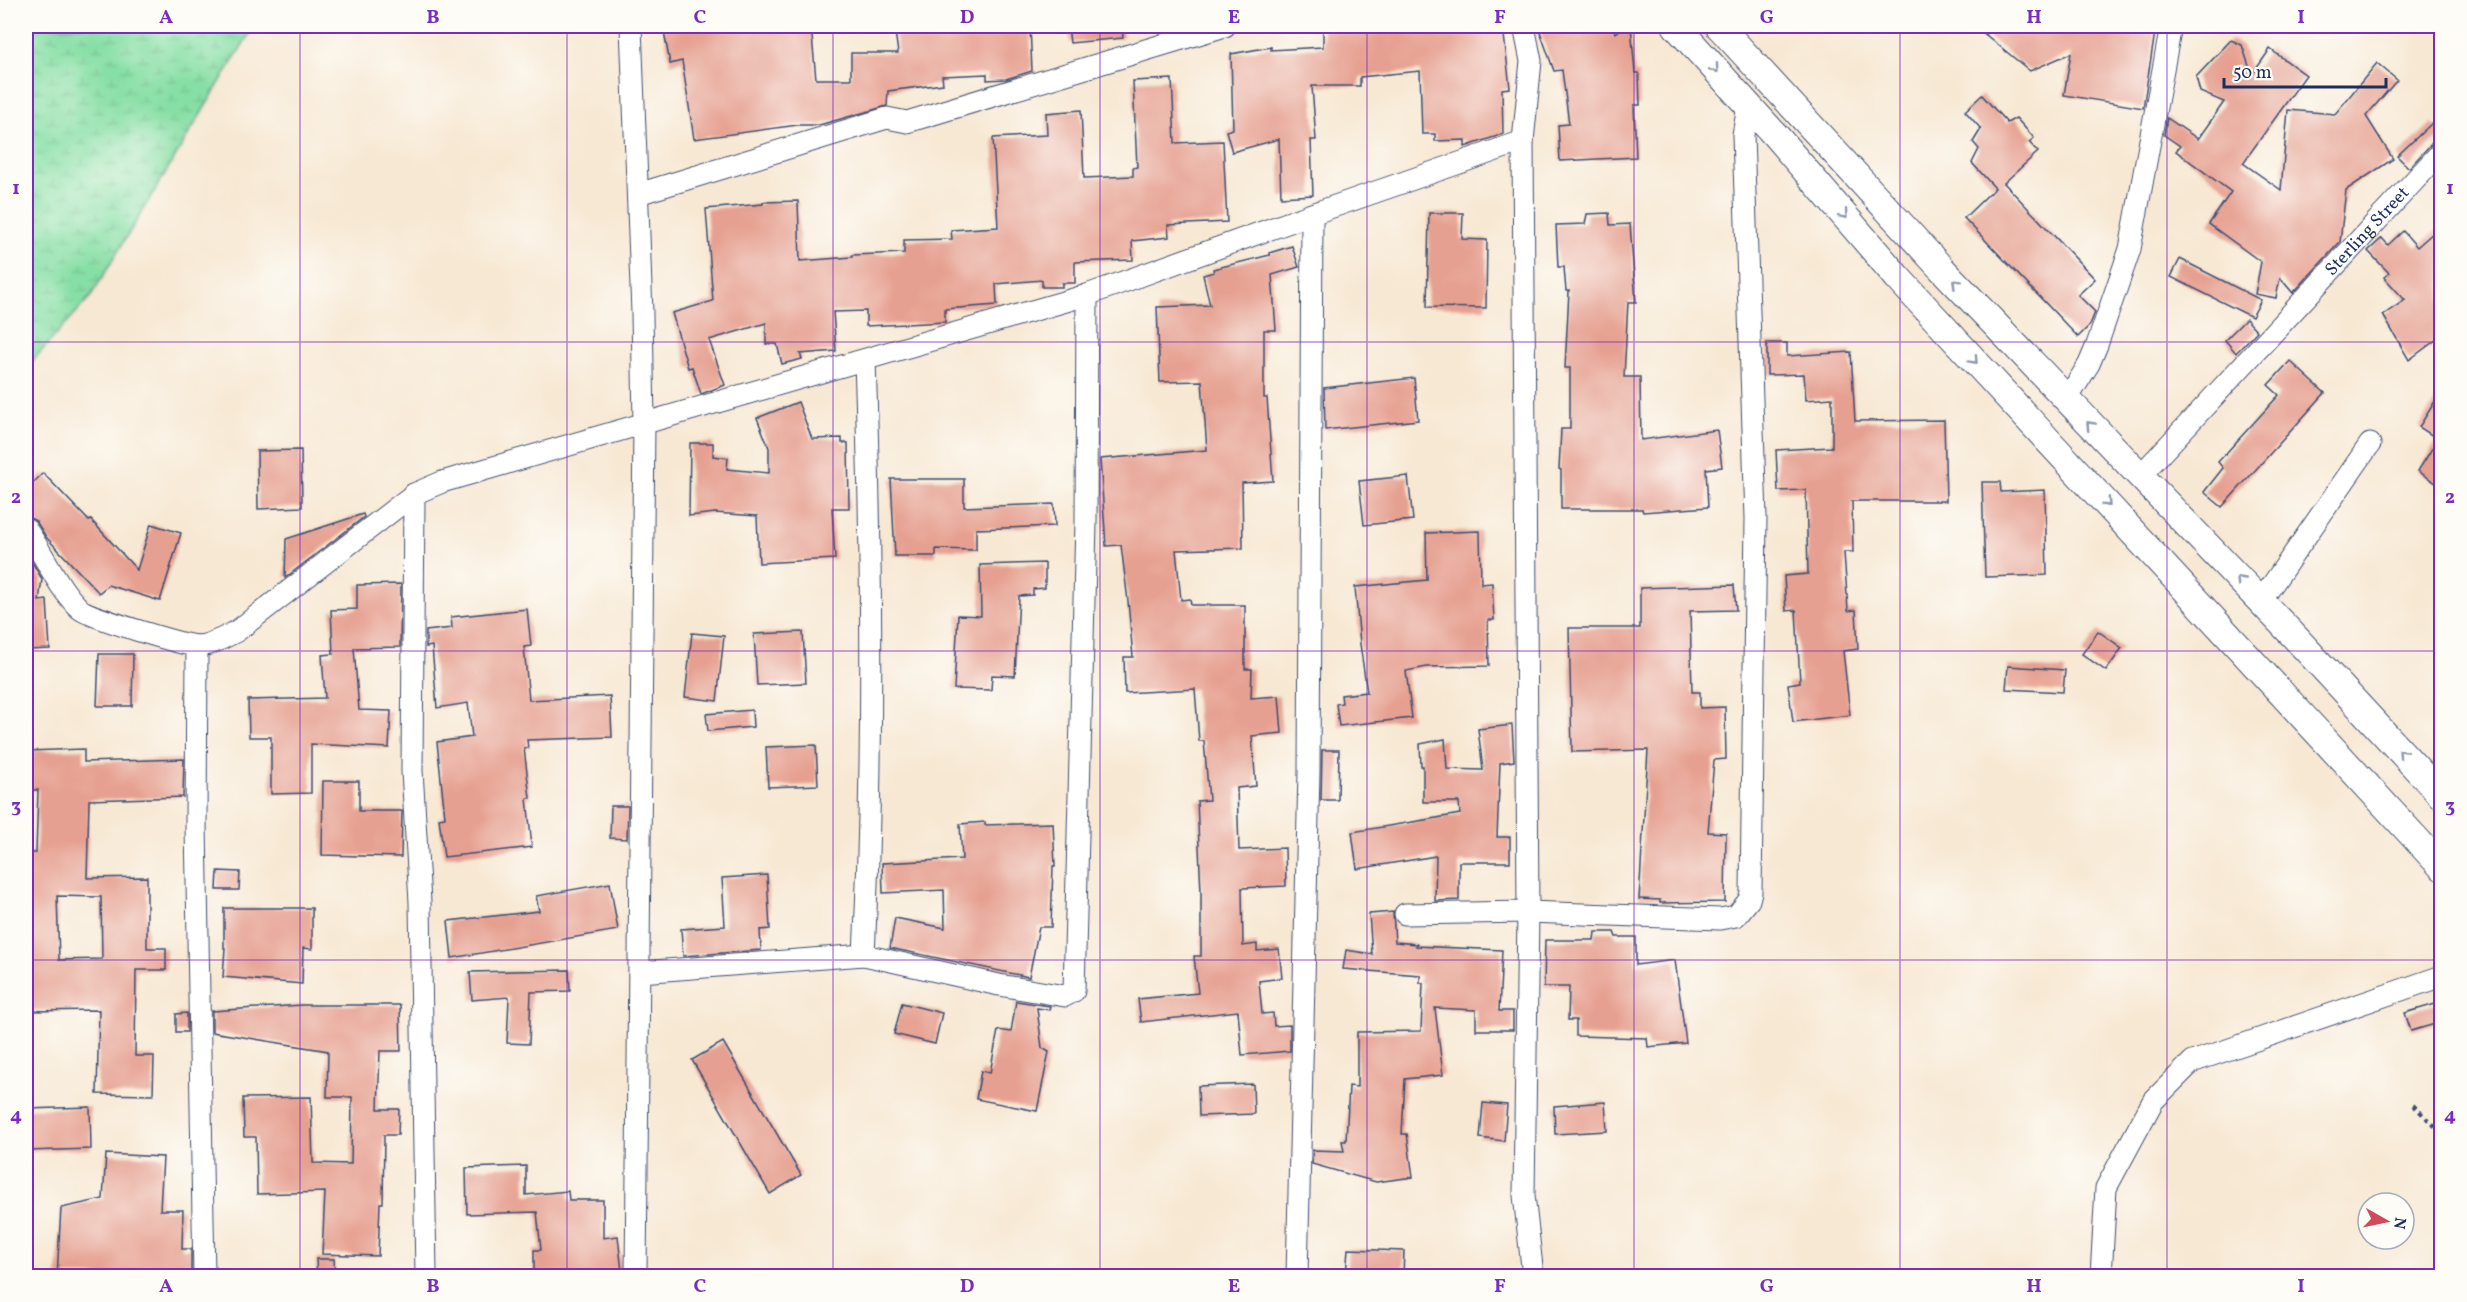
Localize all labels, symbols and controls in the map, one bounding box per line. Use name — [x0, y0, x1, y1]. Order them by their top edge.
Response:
text: A — [159, 4, 173, 32]
text: B — [426, 4, 440, 32]
text: C — [694, 4, 707, 32]
text: D — [960, 4, 974, 32]
text: E — [1228, 4, 1240, 32]
text: F — [1494, 4, 1506, 32]
text: G — [1760, 4, 1774, 32]
text: H — [2026, 4, 2042, 32]
text: I — [2297, 4, 2305, 32]
scale bar — [2224, 51, 2386, 89]
text: 50 m — [2233, 61, 2272, 86]
one-way arrow — [1708, 62, 1719, 73]
text: 1 — [12, 175, 20, 203]
text: 1 — [2446, 175, 2454, 203]
street label: Sterling Street — [2319, 181, 2415, 282]
one-way arrow — [1837, 208, 1848, 219]
one-way arrow — [1953, 280, 1964, 291]
one-way arrow — [1967, 353, 1978, 364]
one-way arrow — [2086, 421, 2097, 431]
text: 2 — [11, 484, 21, 512]
text: 2 — [2445, 484, 2455, 512]
one-way arrow — [2100, 497, 2111, 507]
one-way arrow — [2237, 576, 2248, 587]
one-way arrow — [2398, 749, 2409, 760]
text: 3 — [11, 793, 21, 821]
text: 3 — [2445, 793, 2455, 821]
text: 4 — [10, 1102, 22, 1130]
text: 4 — [2444, 1102, 2456, 1130]
north arrow — [2356, 1191, 2416, 1251]
text: N — [2387, 1216, 2411, 1231]
text: A — [159, 1273, 173, 1301]
text: B — [426, 1273, 440, 1301]
text: C — [694, 1273, 707, 1301]
text: D — [960, 1273, 974, 1301]
text: E — [1228, 1273, 1240, 1301]
text: F — [1494, 1273, 1506, 1301]
text: G — [1760, 1273, 1774, 1301]
text: H — [2026, 1273, 2042, 1301]
text: I — [2297, 1273, 2305, 1301]

